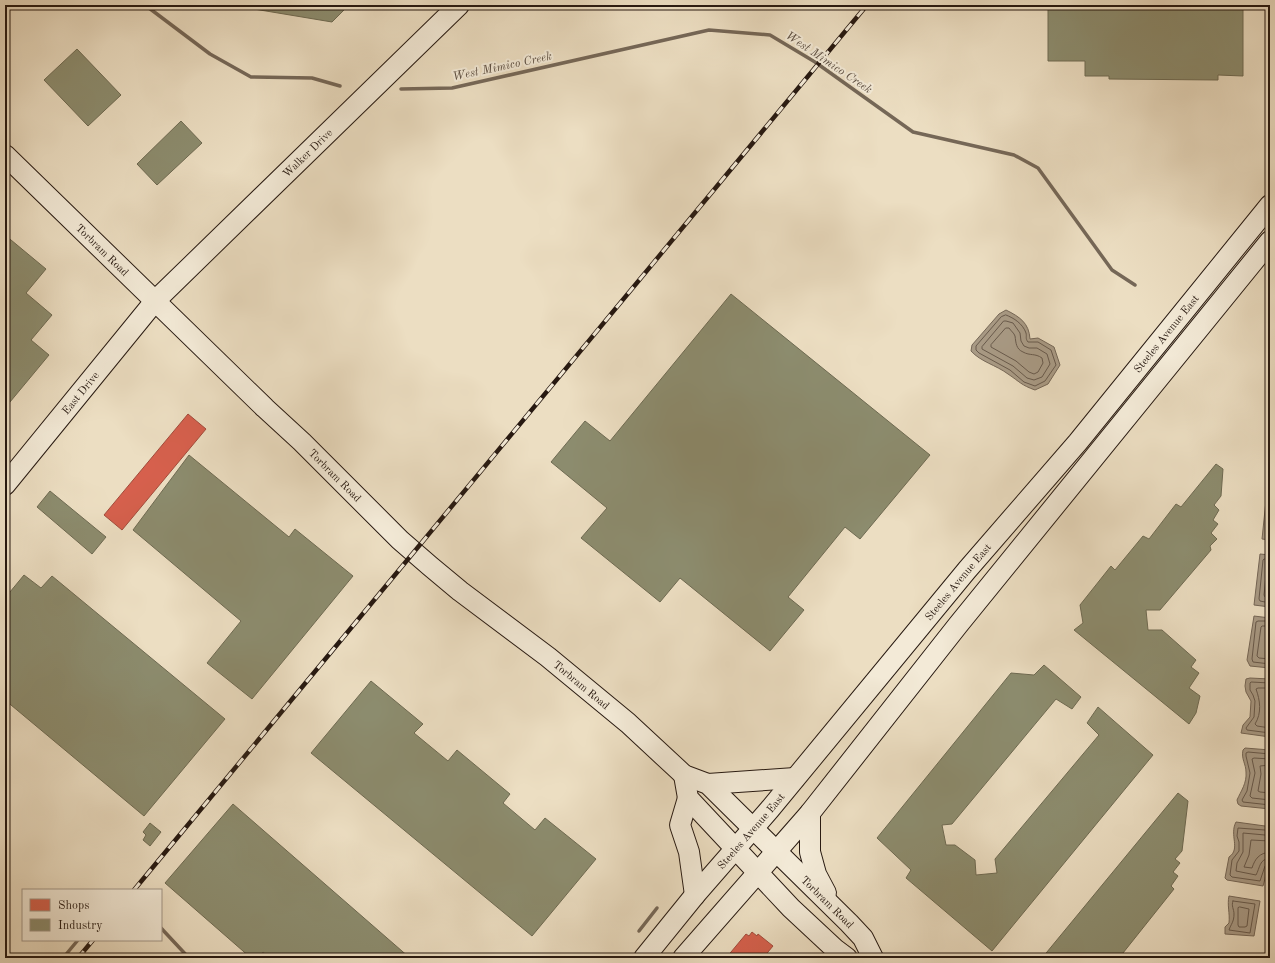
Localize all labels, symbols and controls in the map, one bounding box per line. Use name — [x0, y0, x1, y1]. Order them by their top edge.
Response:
water label: West Mimico Creek — [783, 29, 874, 96]
water label: West Mimico Creek — [451, 51, 553, 83]
street label: Walker Drive — [282, 127, 335, 180]
street label: Torbram Road — [73, 223, 130, 279]
street label: Steeles Avenue East — [1132, 293, 1202, 375]
street label: East Drive — [61, 370, 102, 417]
street label: Torbram Road — [306, 448, 363, 505]
street label: Steeles Avenue East — [924, 542, 994, 623]
street label: Torbram Road — [551, 660, 611, 712]
street label: Steeles Avenue East — [716, 792, 788, 872]
street label: Torbram Road — [798, 875, 855, 931]
legend — [22, 889, 162, 941]
text: Shops — [58, 900, 89, 912]
text: Industry — [58, 920, 103, 932]

